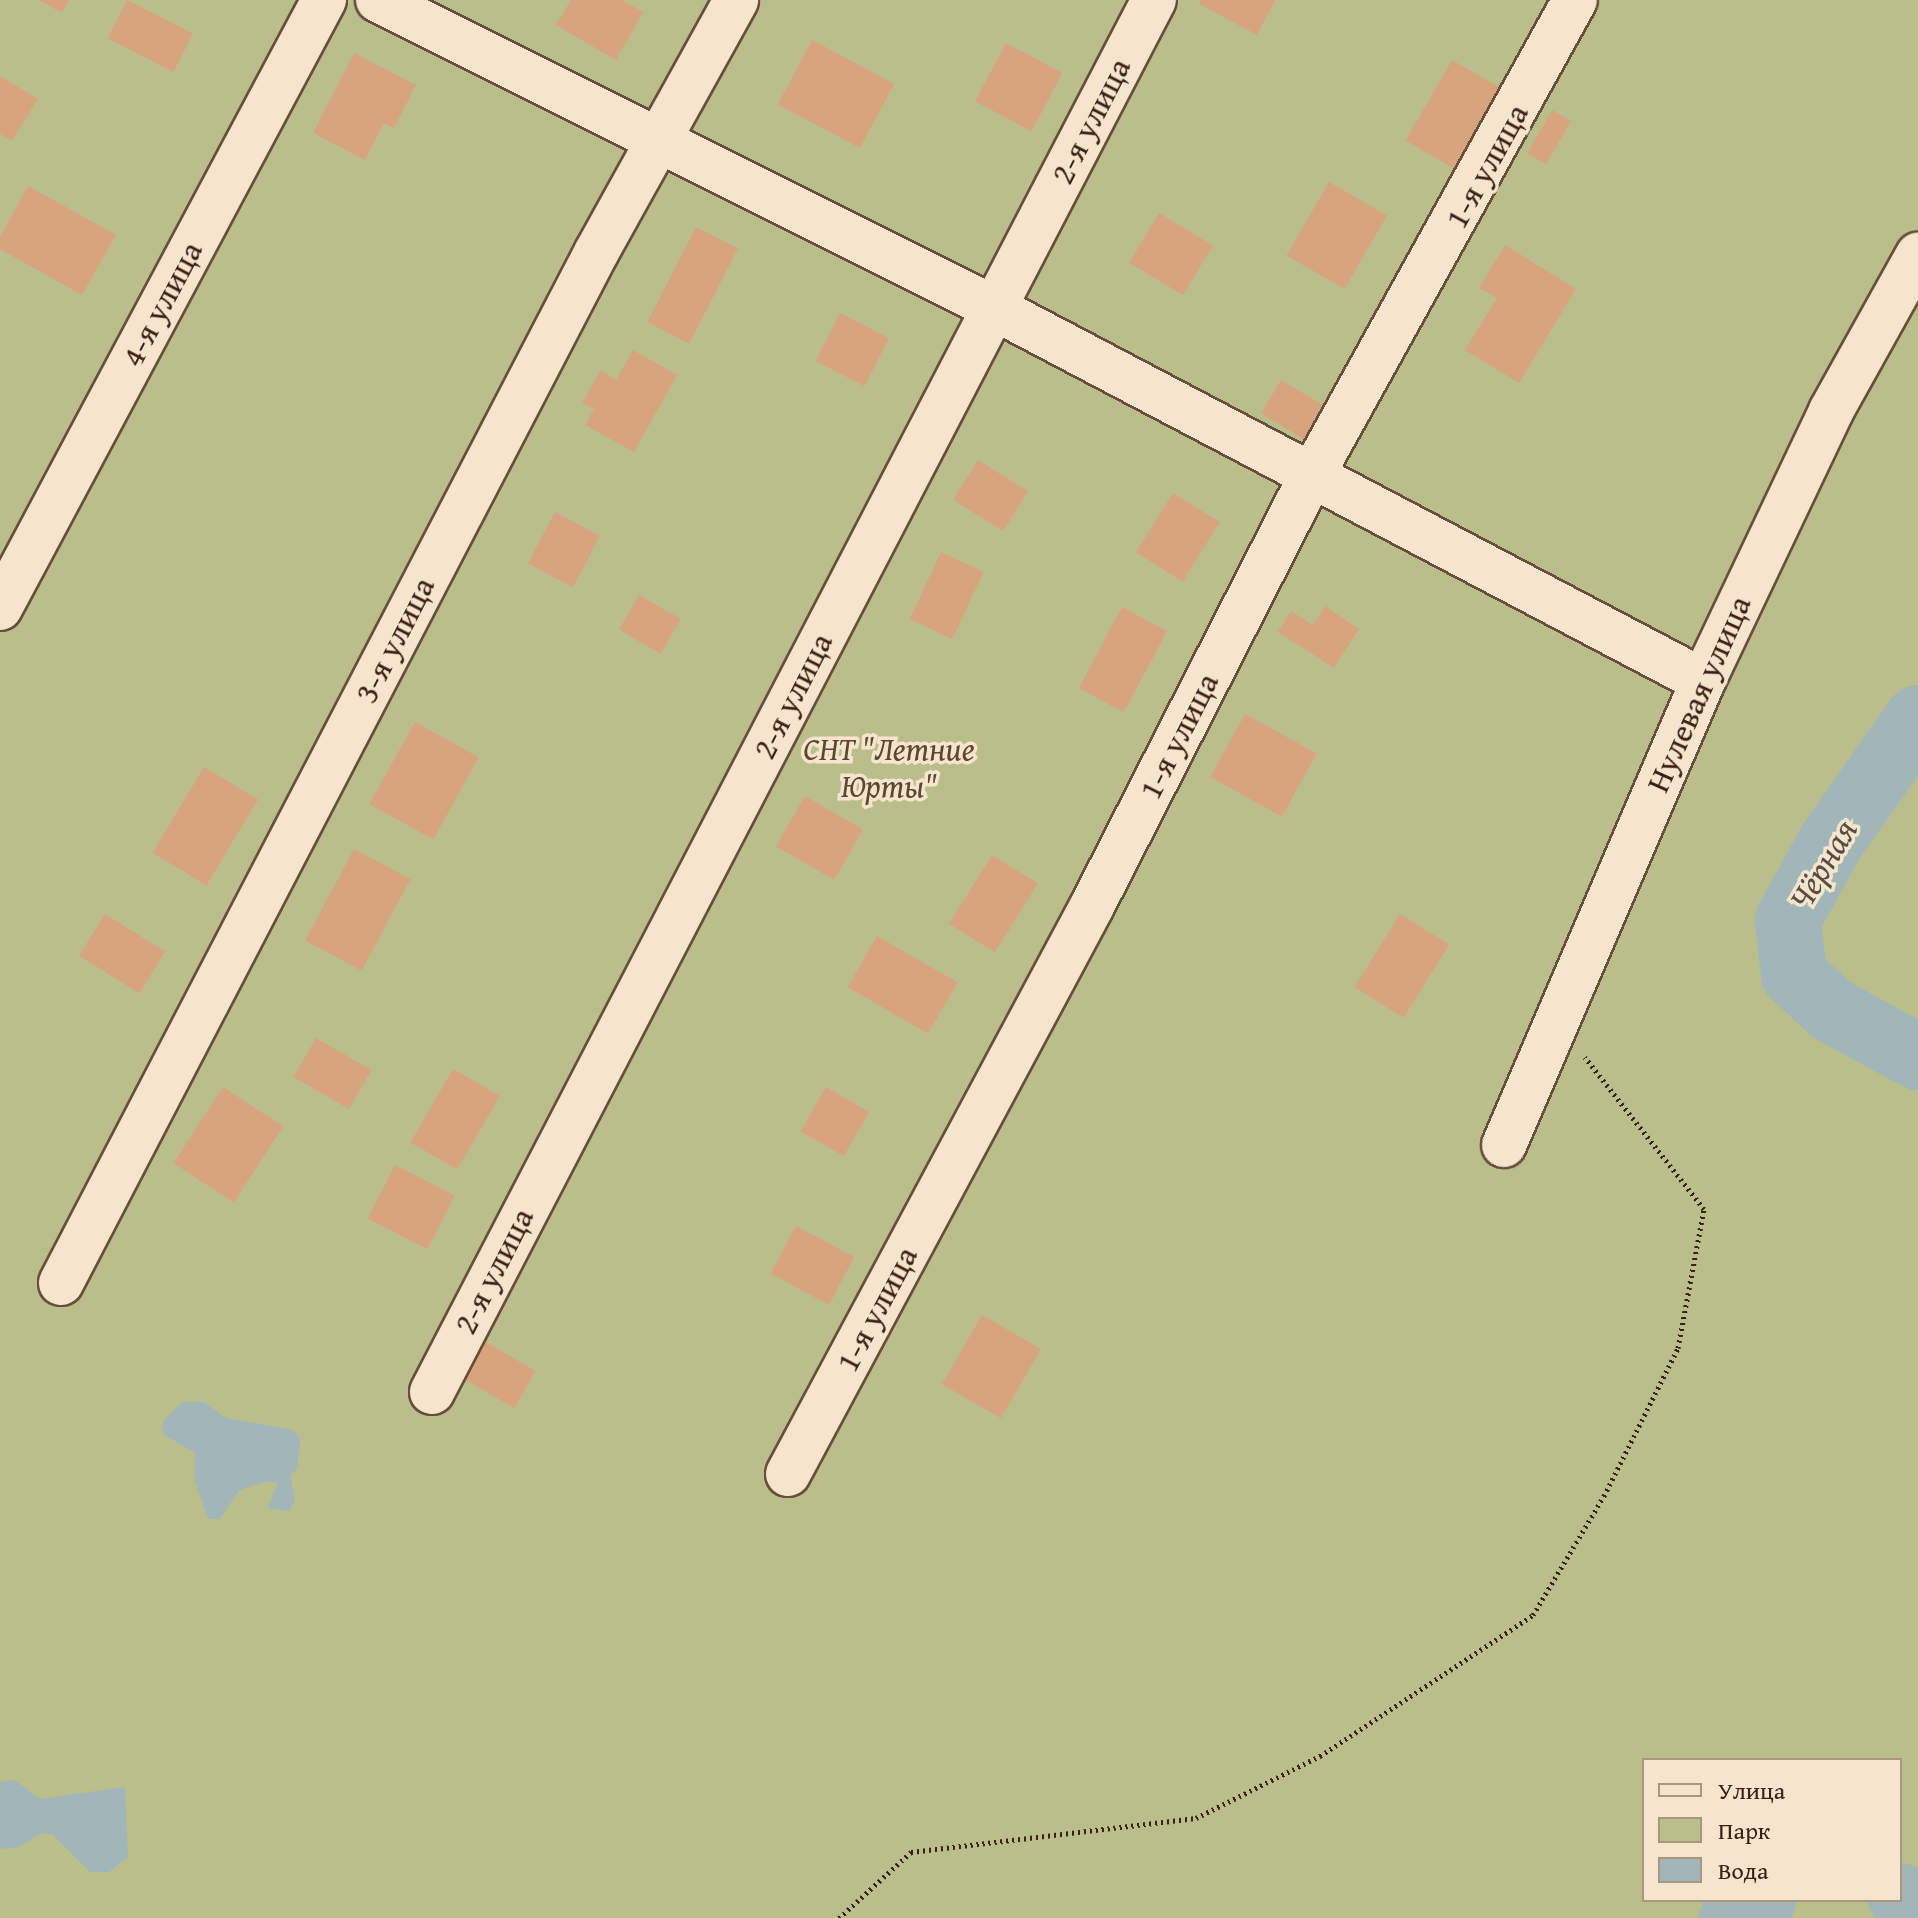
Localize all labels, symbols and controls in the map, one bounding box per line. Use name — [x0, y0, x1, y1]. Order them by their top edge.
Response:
street label: 2-я улица — [1043, 52, 1139, 190]
street label: 1-я улица — [1437, 97, 1537, 235]
street label: 4-я улица — [113, 235, 211, 373]
street label: 3-я улица — [347, 571, 443, 709]
street label: Нулевая улица — [1639, 590, 1759, 798]
street label: 2-я улица — [745, 627, 841, 765]
street label: 1-я улица — [1131, 667, 1227, 805]
park label: СНТ "Летние Юрты" — [803, 731, 975, 806]
water label: Чёрная — [1779, 811, 1865, 917]
street label: 2-я улица — [446, 1202, 542, 1340]
street label: 1-я улица — [828, 1240, 926, 1378]
legend — [1642, 1758, 1902, 1902]
text: Улица — [1718, 1773, 1785, 1808]
text: Парк — [1718, 1813, 1770, 1848]
text: Вода — [1718, 1853, 1768, 1888]

